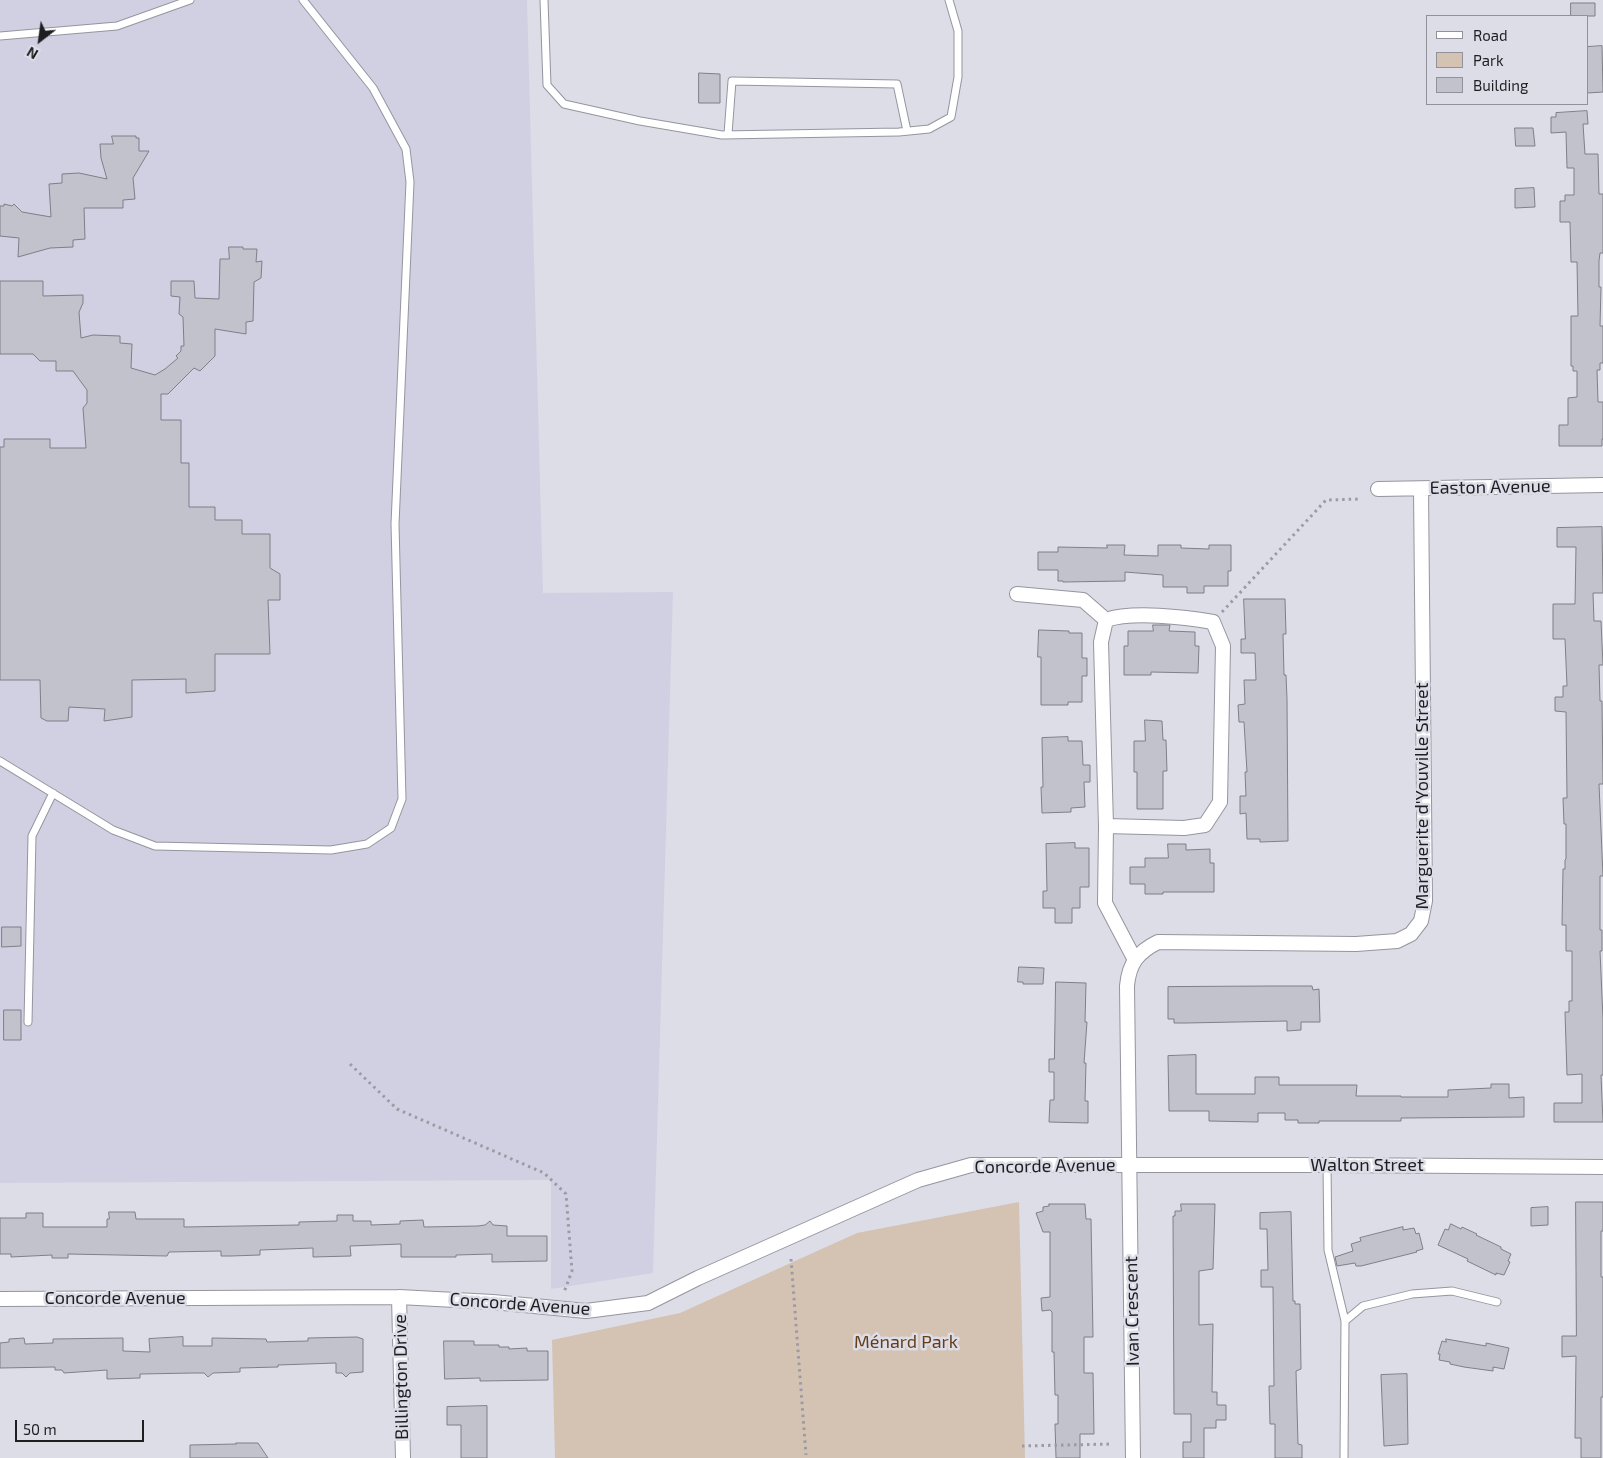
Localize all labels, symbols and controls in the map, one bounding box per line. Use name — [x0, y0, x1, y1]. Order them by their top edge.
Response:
north arrow — [15, 15, 65, 65]
legend — [1426, 15, 1588, 105]
text: Road — [1473, 26, 1508, 44]
text: N — [24, 44, 41, 63]
text: Park — [1473, 51, 1504, 69]
text: Building — [1473, 76, 1528, 94]
street label: Easton Avenue — [1429, 475, 1551, 499]
street label: Marguerite d'Youville Street — [1411, 682, 1433, 910]
street label: Concorde Avenue — [974, 1154, 1116, 1178]
street label: Walton Street — [1310, 1154, 1424, 1176]
street label: Ivan Crescent — [1120, 1256, 1144, 1366]
street label: Concorde Avenue — [44, 1287, 186, 1309]
street label: Concorde Avenue — [449, 1288, 591, 1320]
street label: Billington Drive — [389, 1314, 413, 1440]
park label: Ménard Park — [854, 1331, 958, 1353]
scale bar — [18, 1410, 146, 1442]
text: 50 m — [23, 1420, 57, 1438]

